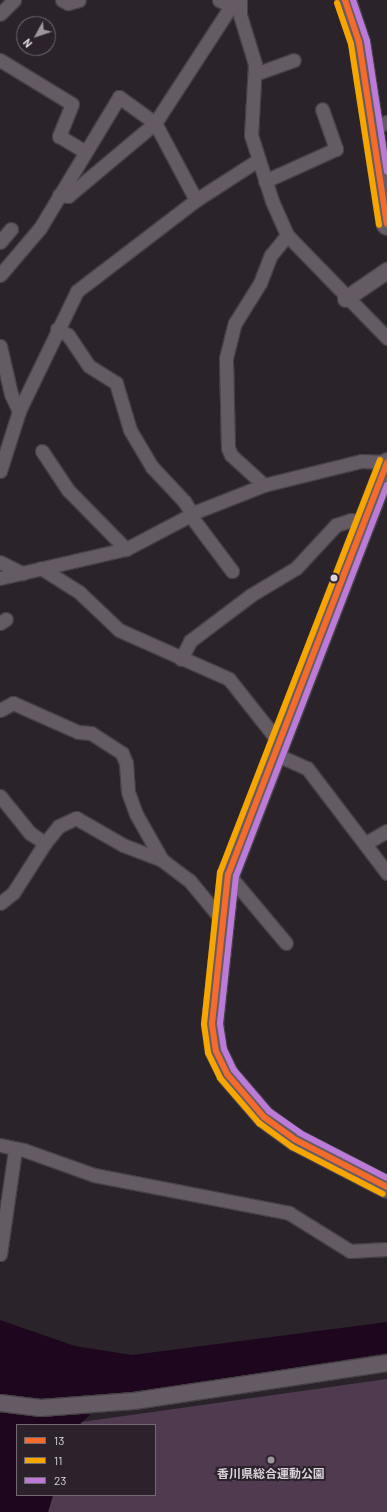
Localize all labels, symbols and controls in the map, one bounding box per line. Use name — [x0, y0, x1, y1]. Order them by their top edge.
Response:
north arrow — [16, 16, 56, 56]
text: N — [20, 36, 35, 50]
unlabelled marker — [329, 573, 339, 583]
legend — [16, 1424, 156, 1496]
text: 13 — [54, 1433, 64, 1447]
text: 11 — [54, 1453, 62, 1467]
marker: 香川県総合運動公園 — [266, 1455, 276, 1465]
place label: 香川県総合運動公園 — [217, 1467, 325, 1481]
text: 23 — [54, 1473, 67, 1487]

